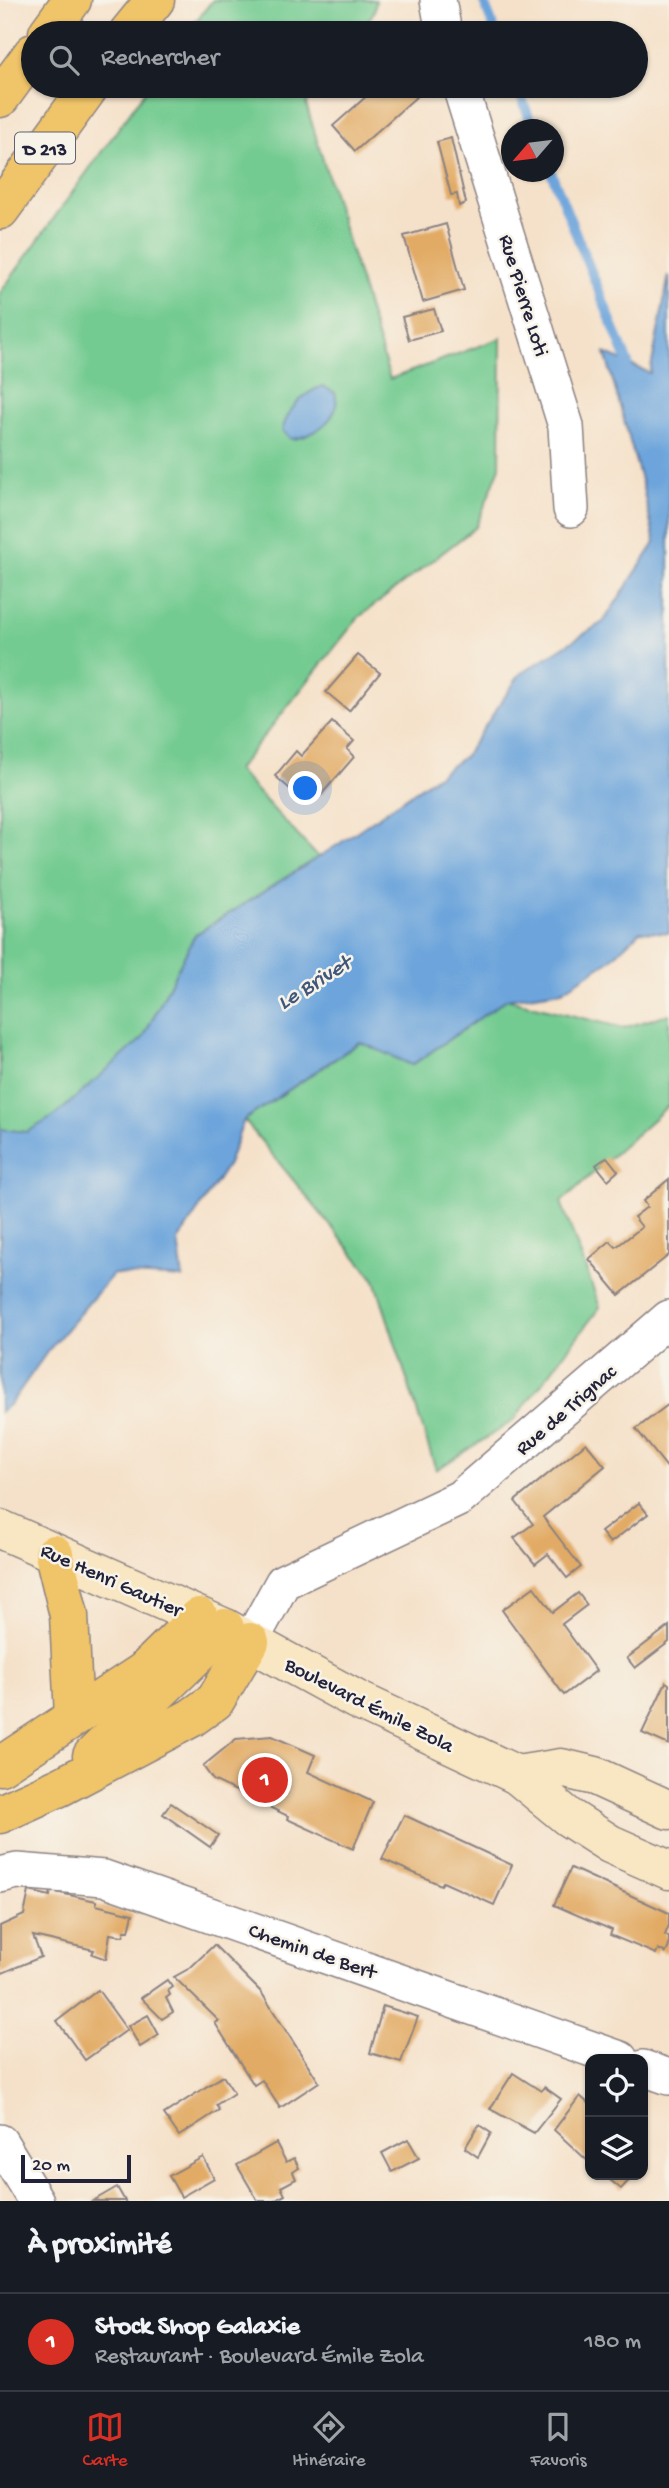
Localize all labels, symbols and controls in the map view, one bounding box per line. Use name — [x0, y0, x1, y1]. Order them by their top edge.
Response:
search box — [21, 21, 648, 98]
icon: search — [45, 41, 83, 79]
text: Rechercher — [101, 44, 219, 75]
north arrow — [501, 119, 564, 182]
road number: D 213 — [15, 132, 75, 164]
street label: Rue Pierre Loti — [491, 232, 552, 360]
your location — [288, 771, 322, 805]
water label: Le Brivet — [273, 949, 360, 1017]
street label: Rue de Trignac — [512, 1360, 624, 1462]
street label: Rue Henri Gautier — [36, 1540, 187, 1625]
street label: Boulevard Émile Zola — [279, 1653, 458, 1761]
pin: 1 — [242, 1754, 288, 1806]
street label: Chemin de Bert — [245, 1920, 381, 1988]
map controls — [585, 2054, 648, 2180]
button: locate — [585, 2054, 648, 2117]
button: layers — [585, 2117, 648, 2180]
scale bar — [21, 2152, 131, 2184]
text: 20 m — [32, 2155, 70, 2178]
text: À proximité — [28, 2229, 172, 2264]
text: Stock Shop Galaxie — [95, 2313, 300, 2344]
text: 1 — [46, 2329, 56, 2356]
text: 180 m — [584, 2329, 641, 2356]
text: Restaurant · Boulevard Émile Zola — [95, 2344, 424, 2371]
tab: Carte — [82, 2408, 128, 2473]
tab: Itinéraire — [292, 2408, 365, 2473]
tab: Favoris — [530, 2408, 587, 2473]

